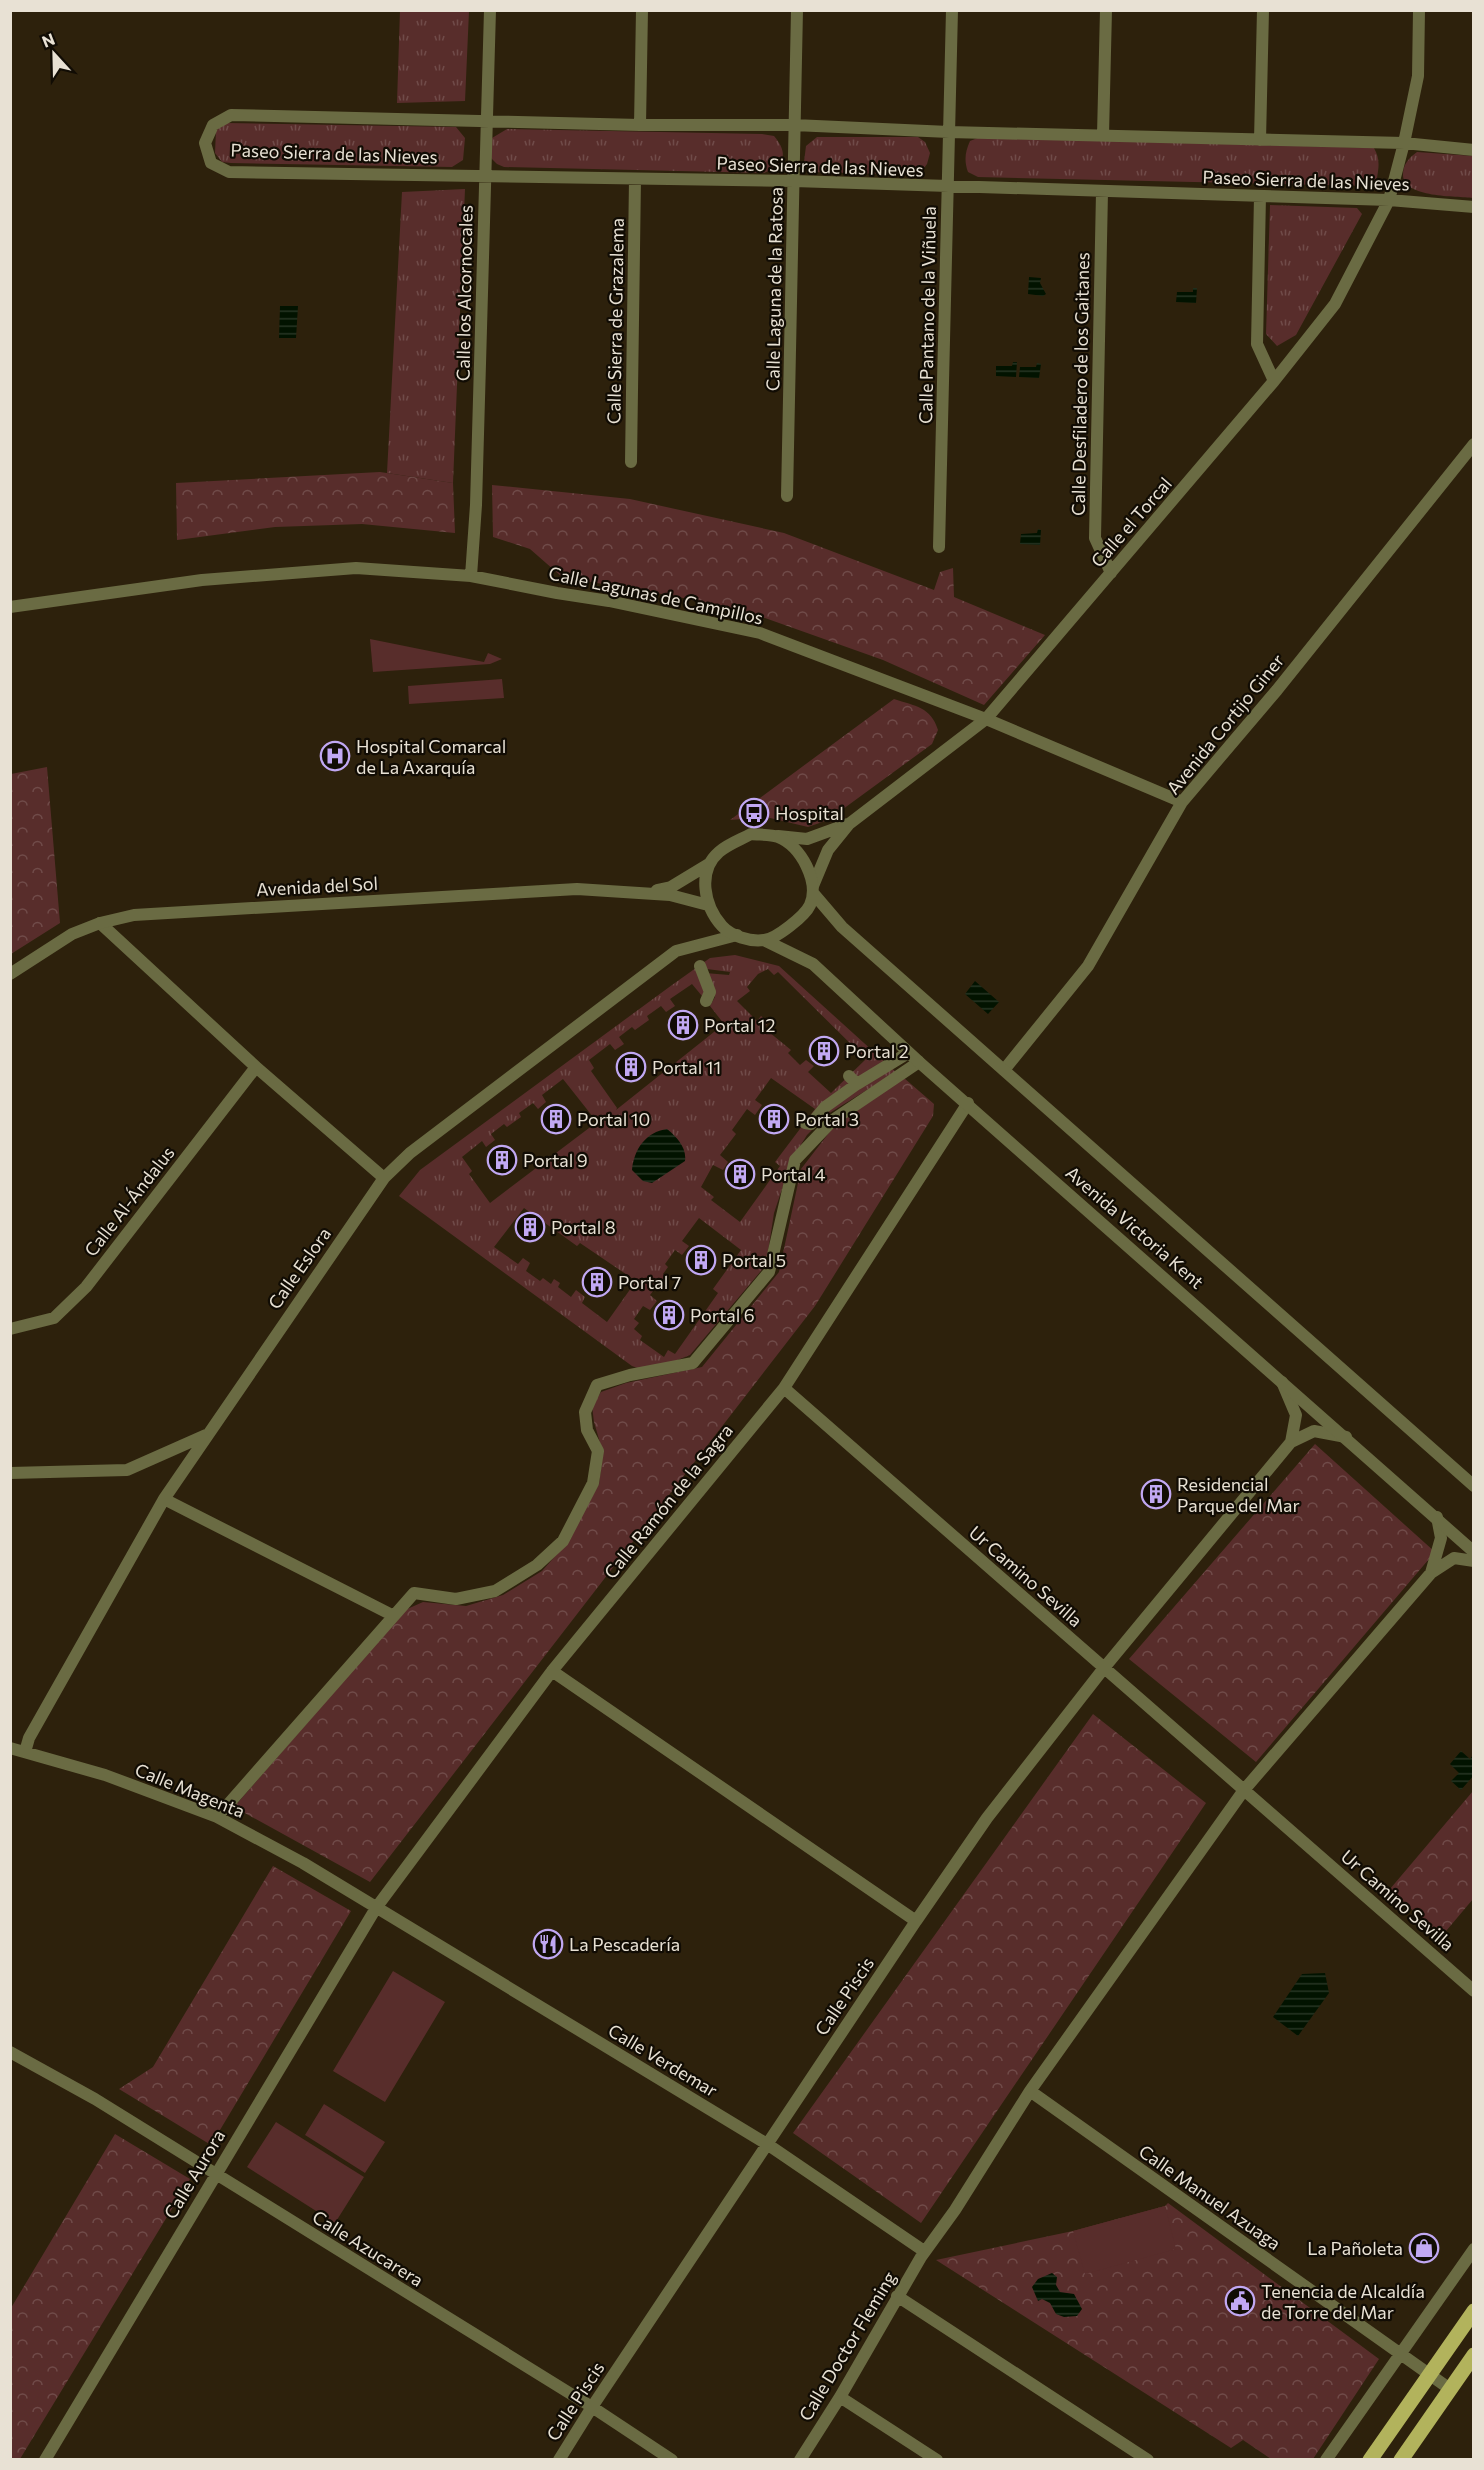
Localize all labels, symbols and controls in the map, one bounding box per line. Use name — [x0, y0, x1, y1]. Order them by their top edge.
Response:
north arrow — [24, 24, 84, 84]
text: N — [39, 29, 57, 51]
street label: Paseo Sierra de las Nieves — [230, 138, 438, 168]
street label: Paseo Sierra de las Nieves — [716, 151, 924, 181]
street label: Paseo Sierra de las Nieves — [1202, 165, 1410, 195]
street label: Calle Laguna de la Ratosa — [761, 187, 787, 391]
street label: Calle los Alcornocales — [451, 205, 477, 381]
street label: Calle Pantano de la Viñuela — [914, 206, 940, 424]
street label: Calle Sierra de Grazalema — [602, 218, 628, 424]
street label: Calle Desfiladero de los Gaitanes — [1067, 252, 1093, 516]
street label: Calle el Torcal — [1086, 473, 1176, 571]
street label: Calle Lagunas de Campillos — [547, 562, 765, 628]
street label: Avenida Cortijo Giner — [1162, 649, 1288, 799]
place label: Hospital Comarcal de La Axarquía — [356, 735, 506, 778]
hospital icon: Hospital Comarcal de La Axarquía — [319, 740, 351, 772]
bus stop icon: Hospital — [738, 797, 770, 829]
place label: Hospital — [775, 802, 844, 824]
street label: Avenida del Sol — [255, 872, 379, 900]
building icon: Portal 12 — [667, 1009, 699, 1041]
place label: Portal 12 — [704, 1014, 775, 1036]
building icon: Portal 2 — [808, 1035, 840, 1067]
place label: Portal 2 — [845, 1040, 909, 1062]
building icon: Portal 11 — [615, 1051, 647, 1083]
place label: Portal 11 — [652, 1056, 721, 1078]
building icon: Portal 10 — [540, 1103, 572, 1135]
building icon: Portal 3 — [758, 1103, 790, 1135]
place label: Portal 10 — [577, 1108, 650, 1130]
place label: Portal 3 — [795, 1108, 859, 1130]
street label: Calle Al-Ándalus — [79, 1142, 179, 1260]
building icon: Portal 9 — [486, 1144, 518, 1176]
place label: Portal 9 — [523, 1149, 588, 1171]
building icon: Portal 4 — [724, 1158, 756, 1190]
street label: Avenida Victoria Kent — [1062, 1161, 1208, 1293]
place label: Portal 4 — [761, 1163, 826, 1185]
building icon: Portal 8 — [514, 1211, 546, 1243]
place label: Portal 8 — [551, 1216, 616, 1238]
street label: Calle Eslora — [263, 1223, 335, 1313]
building icon: Portal 5 — [685, 1244, 717, 1276]
place label: Portal 5 — [722, 1249, 786, 1271]
building icon: Portal 7 — [581, 1266, 613, 1298]
place label: Portal 7 — [618, 1271, 681, 1293]
building icon: Portal 6 — [653, 1299, 685, 1331]
place label: Portal 6 — [690, 1304, 755, 1326]
street label: Calle Ramón de la Sagra — [599, 1419, 737, 1583]
place label: Residencial Parque del Mar — [1177, 1473, 1300, 1516]
building icon: Residencial Parque del Mar — [1140, 1478, 1172, 1510]
street label: Ur Camino Sevilla — [965, 1521, 1087, 1631]
street label: Calle Magenta — [132, 1758, 248, 1822]
street label: Ur Camino Sevilla — [1337, 1845, 1459, 1955]
restaurant icon: La Pescadería — [532, 1928, 564, 1960]
place label: La Pescadería — [569, 1933, 680, 1955]
street label: Calle Piscis — [810, 1953, 878, 2039]
street label: Calle Verdemar — [604, 2019, 722, 2101]
street label: Calle Aurora — [159, 2125, 229, 2223]
street label: Calle Manuel Azuaga — [1135, 2140, 1285, 2254]
street label: Calle Azucarera — [309, 2205, 427, 2291]
shop icon: La Pañoleta — [1408, 2232, 1440, 2264]
place label: La Pañoleta — [1307, 2237, 1403, 2259]
street label: Calle Doctor Fleming — [794, 2267, 900, 2425]
place label: Tenencia de Alcaldía de Torre del Mar — [1261, 2280, 1425, 2323]
public building icon: Tenencia de Alcaldía de Torre del Mar — [1224, 2285, 1256, 2317]
street label: Calle Piscis — [541, 2357, 609, 2445]

